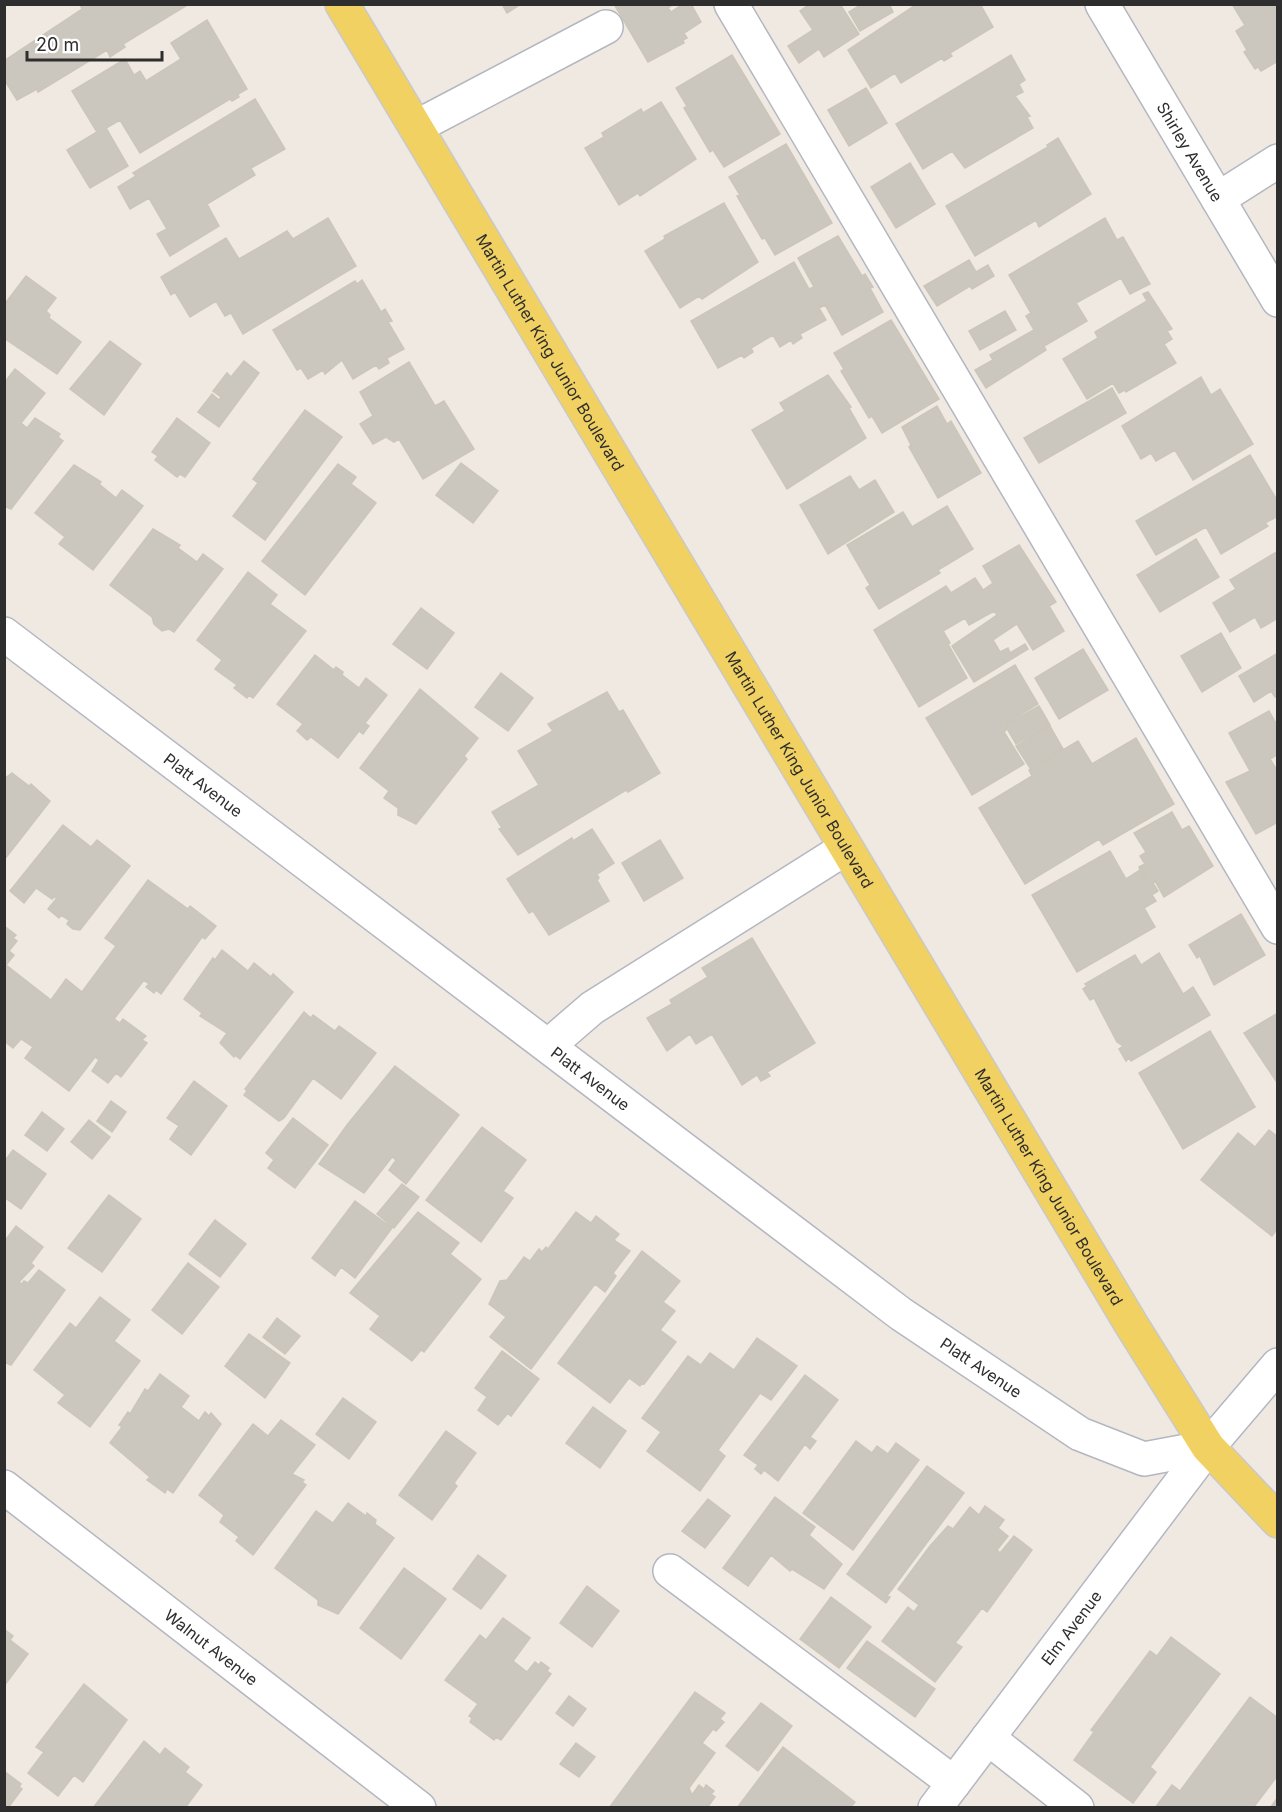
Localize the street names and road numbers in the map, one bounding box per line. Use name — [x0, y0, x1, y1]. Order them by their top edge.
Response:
street label: Shirley Avenue — [1153, 98, 1227, 205]
street label: Martin Luther King Junior Boulevard — [472, 230, 629, 475]
street label: Martin Luther King Junior Boulevard — [721, 648, 878, 892]
street label: Platt Avenue — [160, 749, 247, 821]
street label: Platt Avenue — [547, 1042, 634, 1115]
street label: Martin Luther King Junior Boulevard — [971, 1065, 1127, 1309]
street label: Platt Avenue — [937, 1333, 1026, 1402]
street label: Elm Avenue — [1037, 1587, 1106, 1669]
street label: Walnut Avenue — [161, 1605, 262, 1690]

